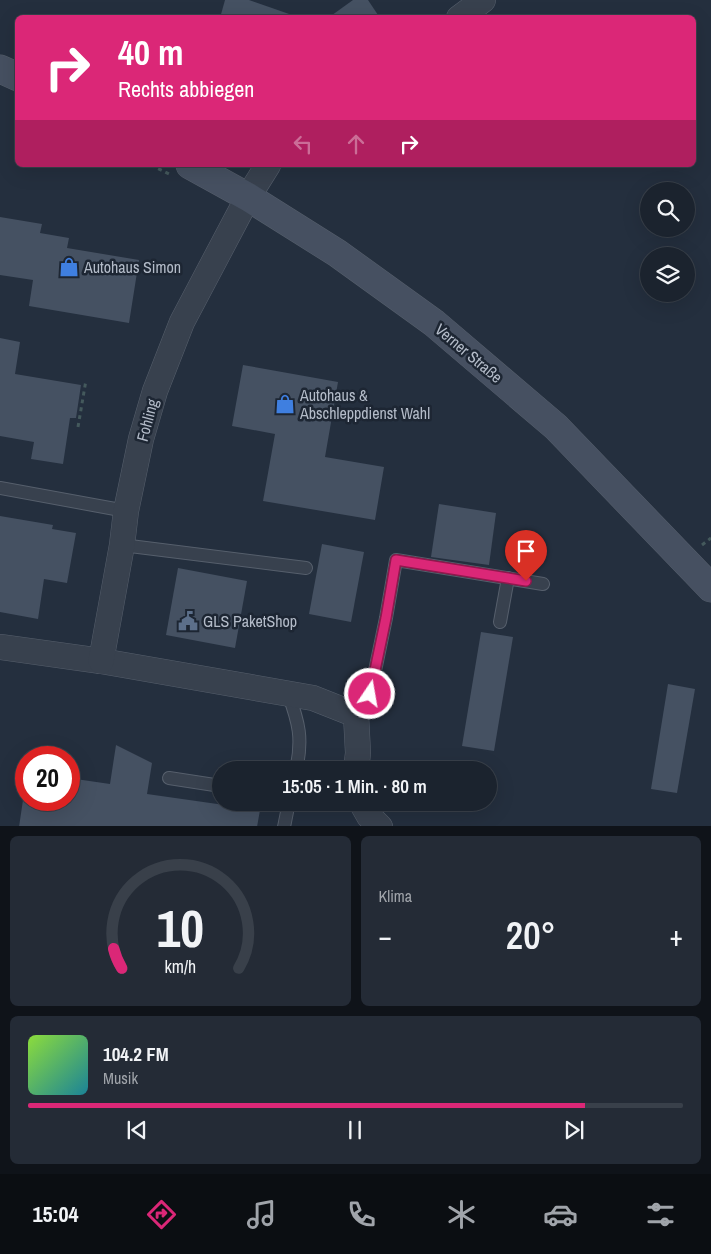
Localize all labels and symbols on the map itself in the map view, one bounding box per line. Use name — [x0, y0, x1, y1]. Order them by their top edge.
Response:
shop icon: Autohaus Simon — [58, 256, 80, 278]
place label: Autohaus Simon — [83, 256, 181, 278]
street label: Verner Straße — [431, 318, 507, 388]
place label: Autohaus & Abschleppdienst Wahl — [299, 384, 430, 424]
shop icon: Autohaus & Abschleppdienst Wahl — [274, 393, 296, 415]
street label: Fohling — [131, 396, 163, 444]
pin — [505, 530, 547, 581]
public building icon: GLS PaketShop — [177, 610, 199, 632]
place label: GLS PaketShop — [203, 610, 297, 632]
position arrow — [343, 667, 395, 719]
speed limit sign: 20 — [15, 746, 80, 811]

